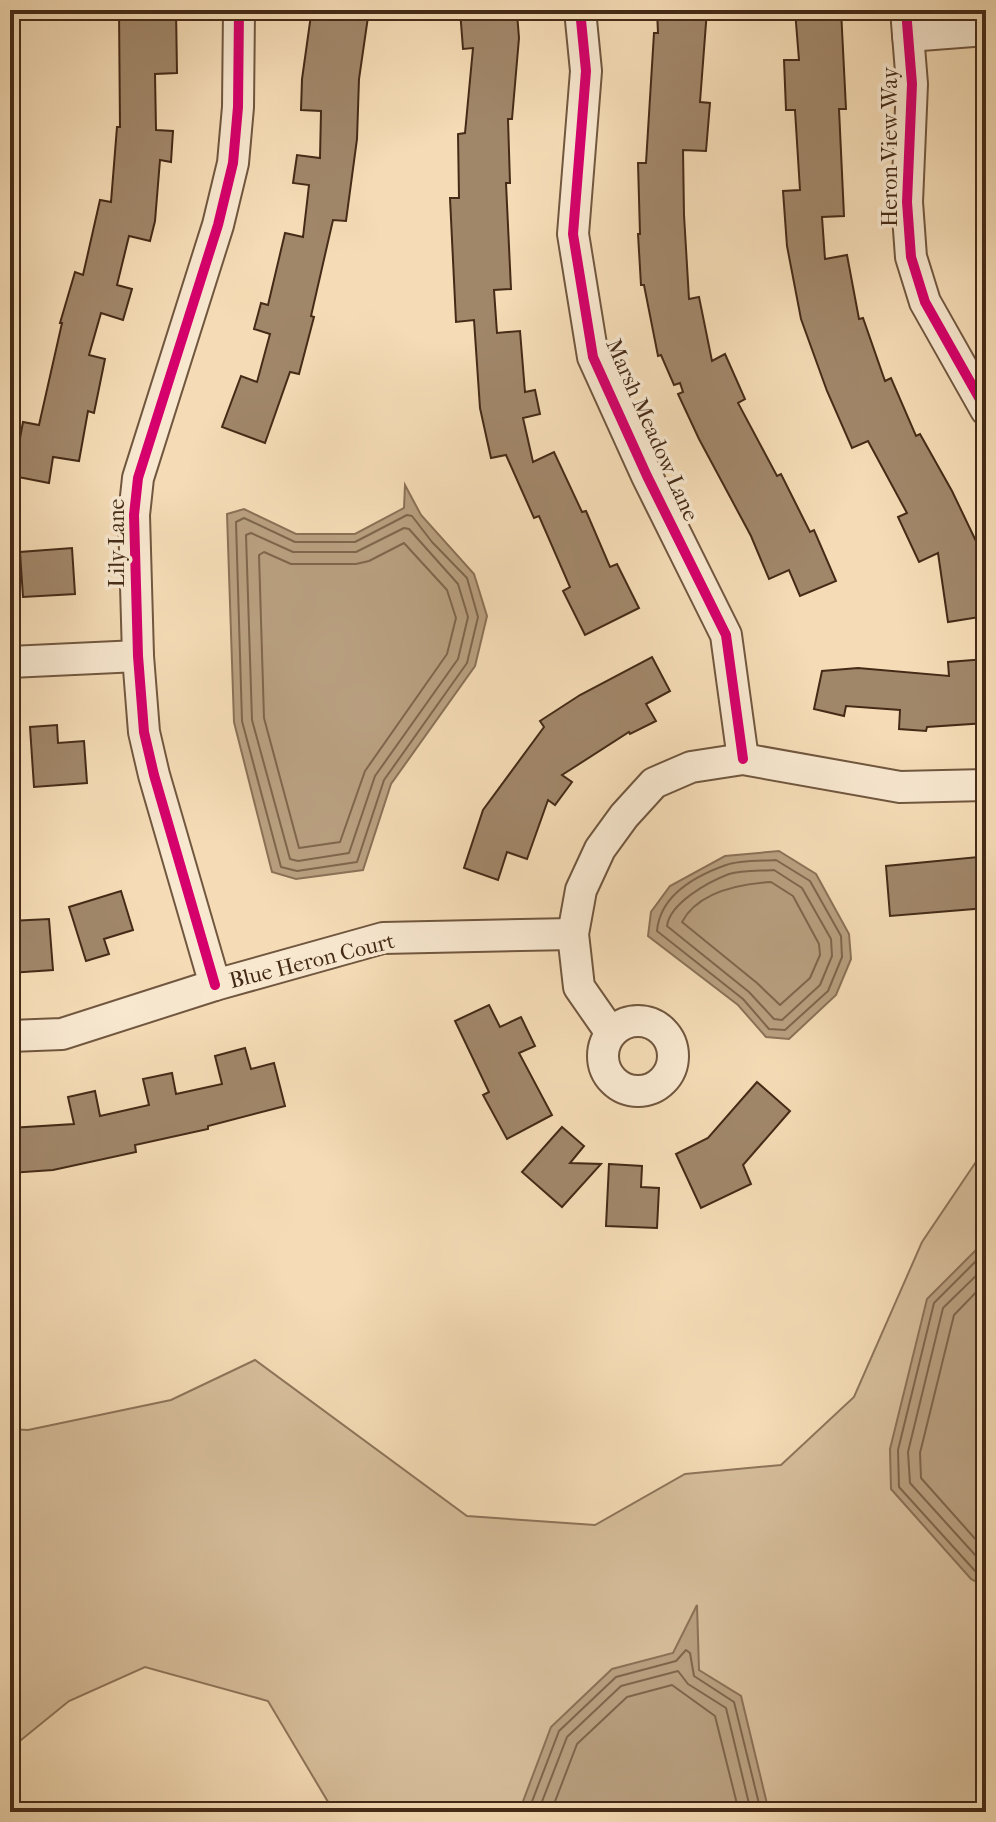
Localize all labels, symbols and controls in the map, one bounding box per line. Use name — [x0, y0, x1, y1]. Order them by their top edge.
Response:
street label: Heron View Way — [877, 66, 903, 227]
street label: Marsh Meadow Lane — [600, 335, 704, 525]
street label: Lily Lane — [104, 498, 130, 587]
street label: Blue Heron Court — [227, 928, 398, 994]

